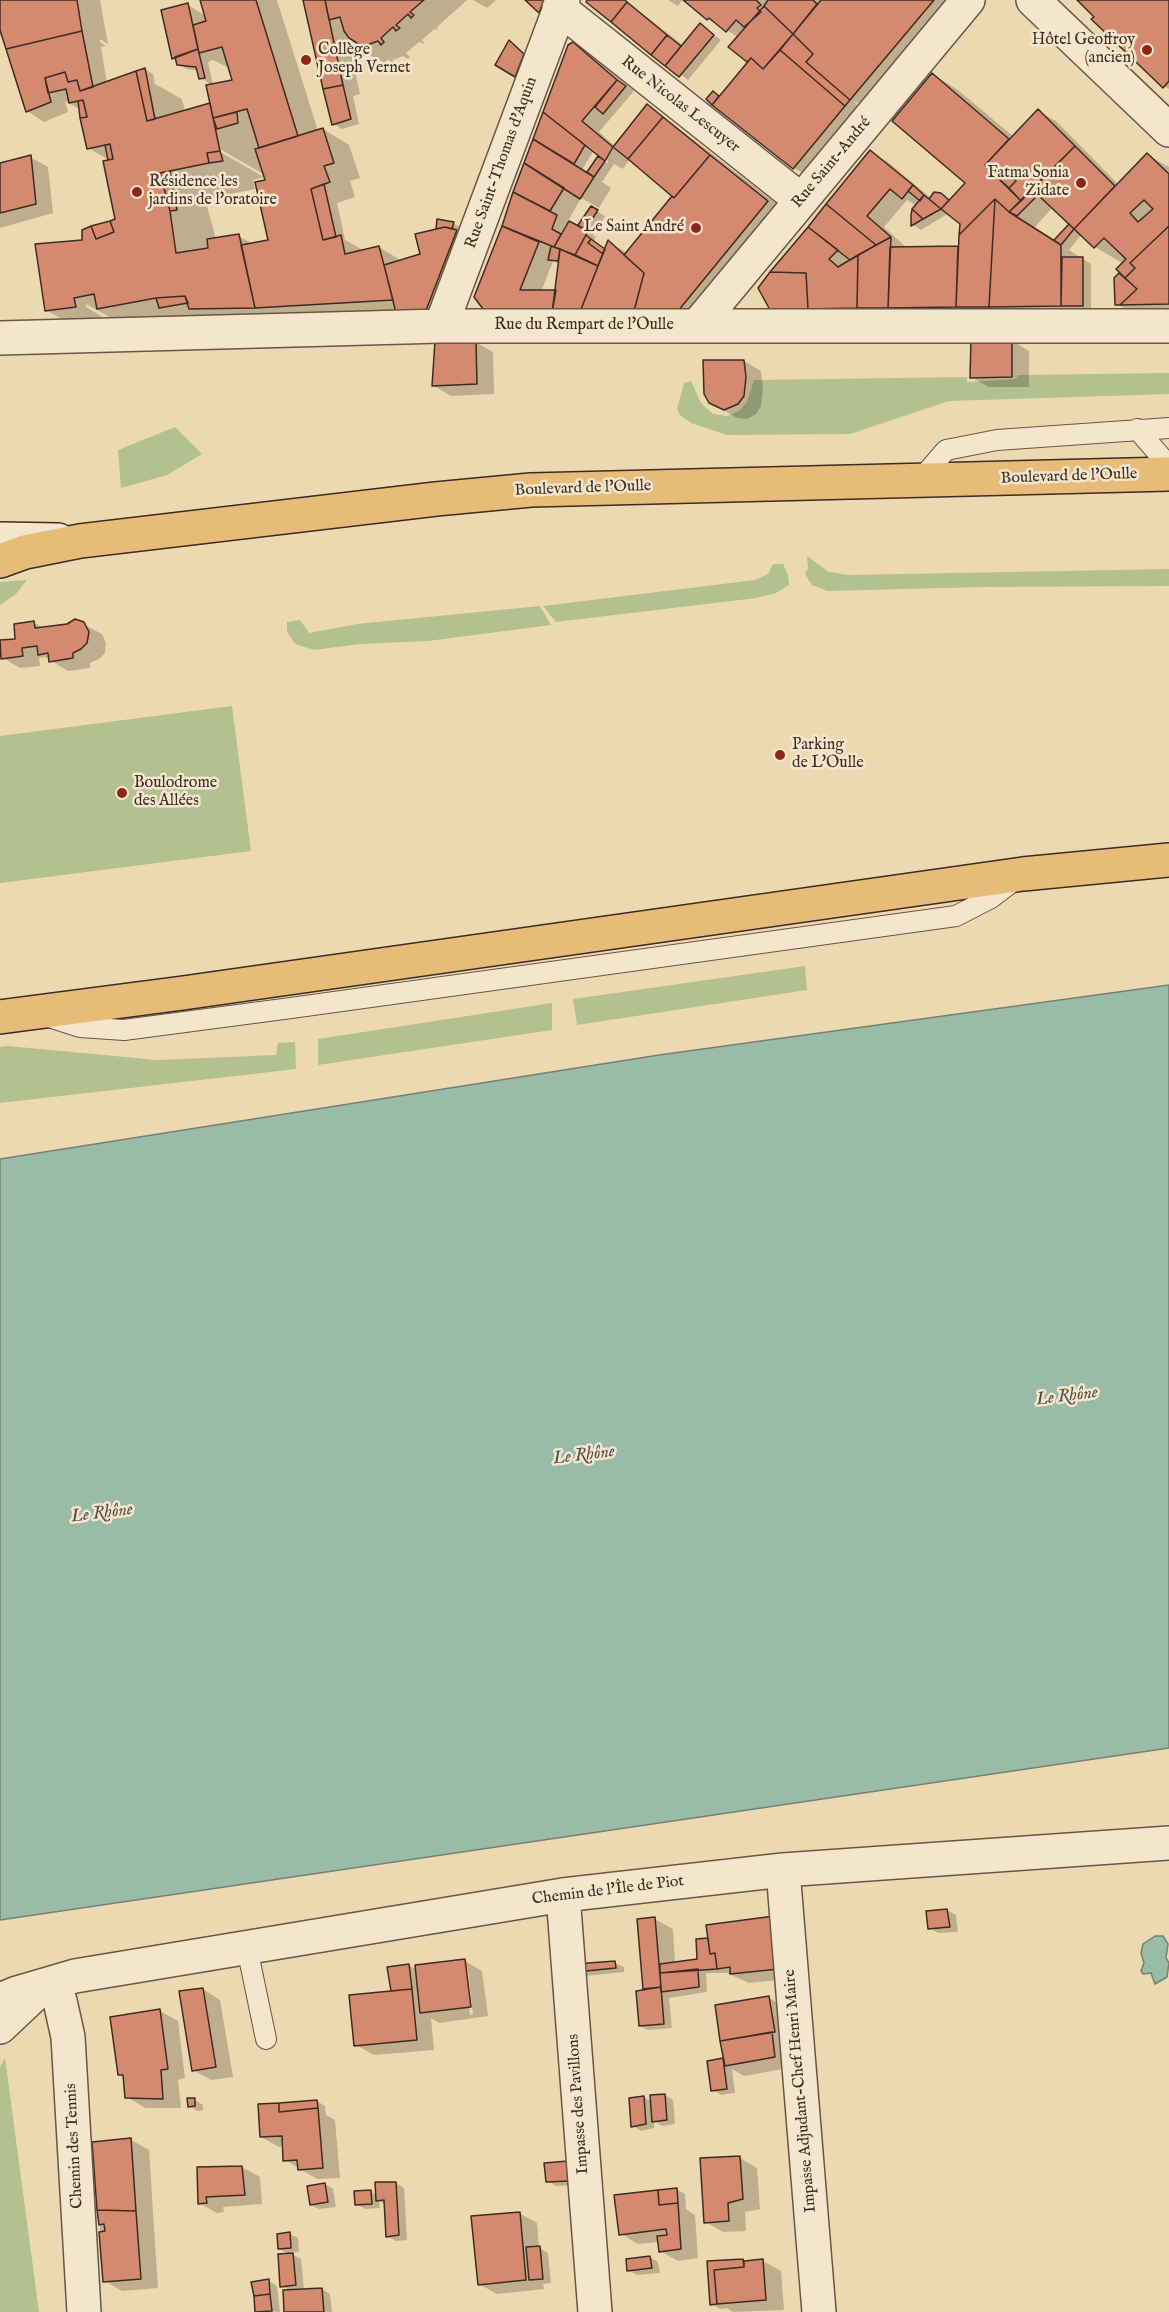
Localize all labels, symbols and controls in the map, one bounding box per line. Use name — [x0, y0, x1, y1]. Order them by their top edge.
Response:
place label: Hôtel Geoffroy (ancien) — [1032, 31, 1135, 69]
place label: Collège Joseph Vernet — [318, 41, 411, 79]
marker: Hôtel Geoffroy (ancien) — [1140, 43, 1154, 57]
marker: Collège Joseph Vernet — [299, 53, 313, 67]
street label: Rue Nicolas Lescuyer — [617, 53, 743, 157]
street label: Rue Saint-Thomas d'Aquin — [462, 75, 542, 251]
street label: Rue Saint-André — [788, 114, 876, 212]
place label: Fatma Sonia Zidate — [987, 164, 1069, 202]
place label: Résidence les jardins de l'oratoire — [149, 173, 277, 211]
marker: Fatma Sonia Zidate — [1074, 176, 1088, 190]
marker: Résidence les jardins de l'oratoire — [130, 185, 144, 199]
place label: Le Saint André — [584, 218, 684, 238]
marker: Le Saint André — [689, 221, 703, 235]
street label: Rue du Rempart de l'Oulle — [494, 316, 674, 336]
street label: Boulevard de l'Oulle — [1000, 465, 1138, 489]
street label: Boulevard de l'Oulle — [514, 477, 652, 501]
place label: Parking de L'Oulle — [792, 736, 864, 774]
marker: Parking de L'Oulle — [773, 748, 787, 762]
place label: Boulodrome des Allées — [134, 774, 217, 812]
marker: Boulodrome des Allées — [115, 786, 129, 800]
water label: Le Rhône — [1035, 1383, 1099, 1411]
water label: Le Rhône — [552, 1442, 616, 1470]
water label: Le Rhône — [70, 1500, 134, 1528]
street label: Chemin de l'Île de Piot — [531, 1872, 685, 1910]
street label: Impasse Adjudant-Chef Henri Maire — [781, 1969, 821, 2213]
street label: Impasse des Pavillons — [565, 2033, 593, 2175]
street label: Chemin des Tennis — [62, 2083, 88, 2209]

